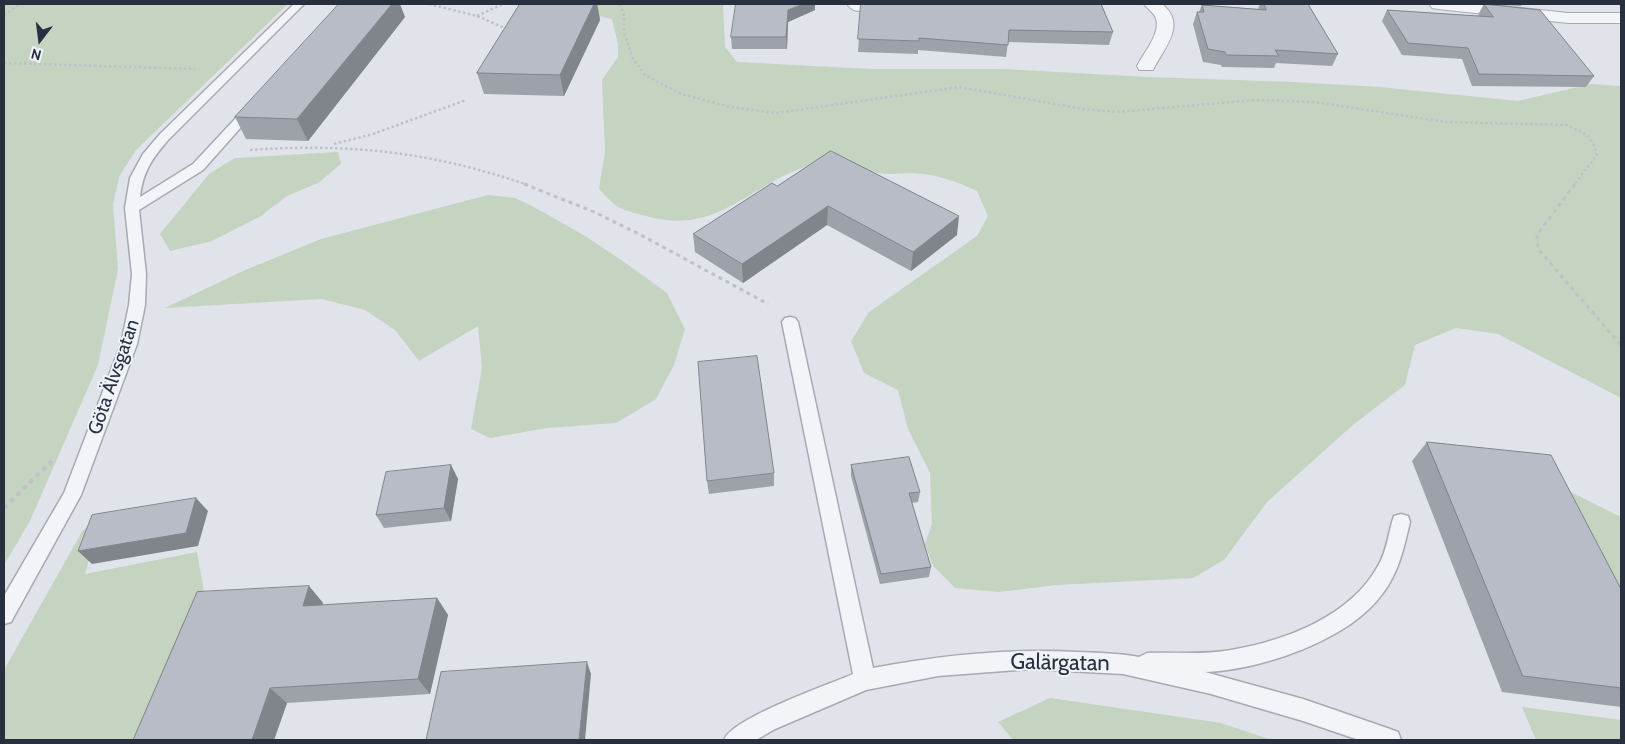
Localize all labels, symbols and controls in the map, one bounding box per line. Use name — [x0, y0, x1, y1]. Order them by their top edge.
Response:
north arrow — [15, 15, 65, 65]
text: N — [29, 45, 43, 64]
street label: Göta Älvsgatan — [84, 316, 144, 438]
street label: Galärgatan — [1010, 649, 1110, 677]

